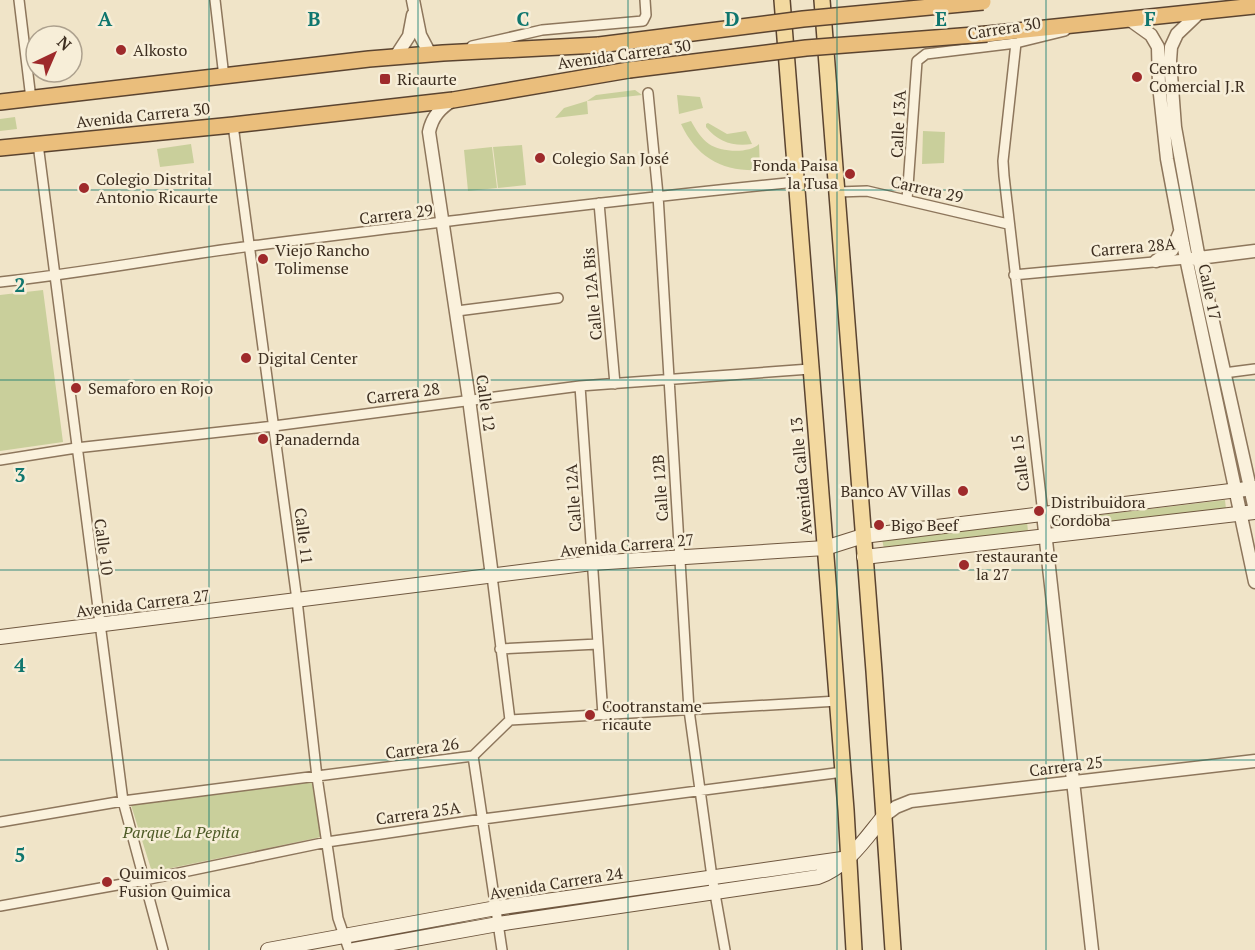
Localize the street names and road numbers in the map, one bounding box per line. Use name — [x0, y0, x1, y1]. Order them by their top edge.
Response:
street label: Carrera 30 — [966, 11, 1042, 45]
street label: Avenida Carrera 30 — [556, 34, 692, 74]
street label: Calle 13A — [885, 89, 911, 158]
street label: Avenida Carrera 30 — [75, 97, 211, 133]
street label: Carrera 29 — [889, 170, 965, 208]
street label: Carrera 29 — [358, 199, 434, 229]
street label: Carrera 28A — [1090, 232, 1176, 262]
street label: Calle 12A Bis — [577, 247, 607, 341]
street label: Calle 17 — [1193, 262, 1227, 322]
street label: Calle 12 — [471, 373, 501, 433]
street label: Carrera 28 — [365, 377, 441, 409]
street label: Avenida Calle 13 — [785, 416, 817, 536]
street label: Calle 15 — [1006, 433, 1034, 493]
street label: Calle 12B — [647, 454, 673, 522]
street label: Calle 12A — [560, 463, 586, 533]
street label: Calle 11 — [290, 506, 318, 566]
street label: Calle 10 — [89, 517, 119, 577]
street label: Avenida Carrera 27 — [559, 528, 695, 562]
street label: Avenida Carrera 27 — [75, 584, 211, 622]
street label: Carrera 26 — [384, 732, 461, 764]
street label: Carrera 25 — [1028, 751, 1104, 781]
street label: Carrera 25A — [374, 796, 462, 830]
street label: Avenida Carrera 24 — [488, 862, 625, 904]

